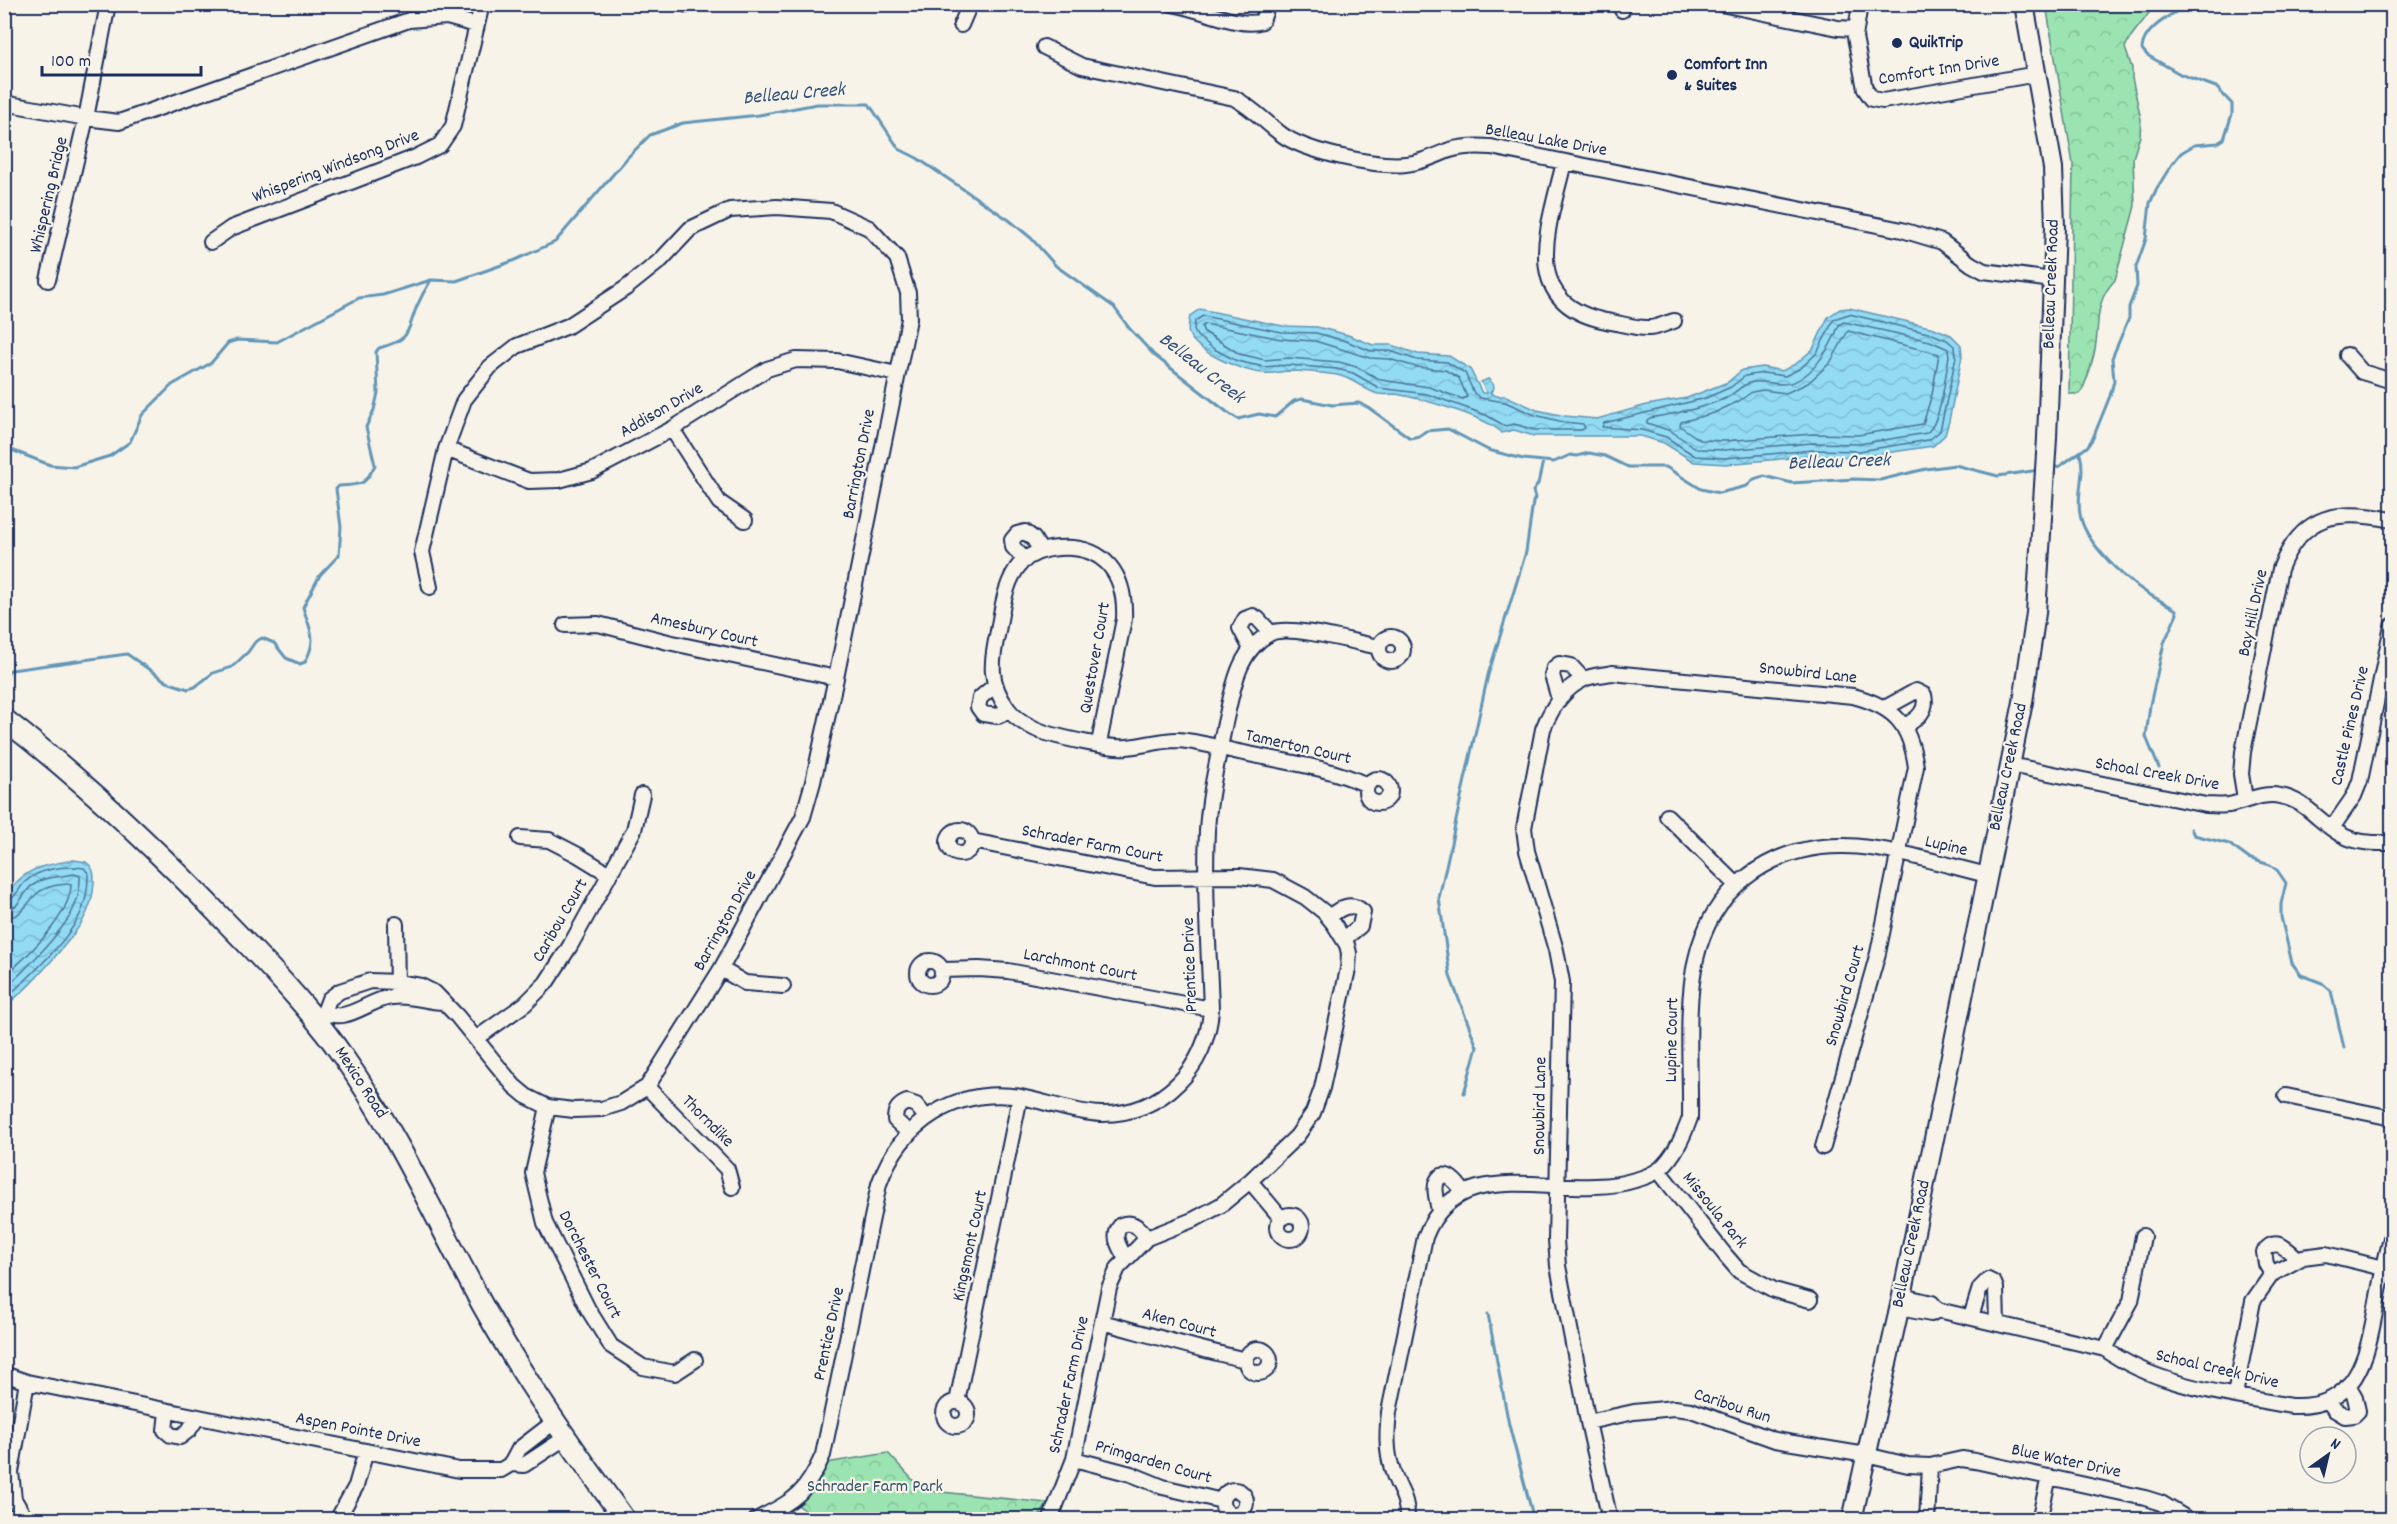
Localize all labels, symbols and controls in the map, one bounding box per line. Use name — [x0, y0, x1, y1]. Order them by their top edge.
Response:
place label: QuikTrip — [1909, 31, 1963, 56]
marker: QuikTrip — [1890, 36, 1904, 50]
scale bar — [42, 39, 201, 77]
street label: Comfort Inn Drive — [1877, 49, 2001, 93]
text: 100 m — [51, 50, 91, 75]
place label: Comfort Inn & Suites — [1684, 53, 1767, 99]
marker: Comfort Inn & Suites — [1665, 68, 1679, 82]
water label: Belleau Creek — [742, 76, 848, 113]
street label: Belleau Lake Drive — [1483, 118, 1609, 164]
street label: Whispering Windsong Drive — [249, 124, 423, 210]
street label: Whispering Bridge — [24, 134, 76, 256]
street label: Belleau Creek Road — [2037, 219, 2067, 349]
water label: Belleau Creek — [1152, 326, 1251, 413]
street label: Addison Drive — [616, 377, 708, 445]
street label: Barrington Drive — [837, 407, 883, 521]
water label: Belleau Creek — [1787, 447, 1892, 479]
street label: Bay Hill Drive — [2233, 567, 2275, 659]
street label: Questover Court — [1074, 600, 1118, 716]
street label: Amesbury Court — [648, 607, 760, 656]
street label: Snowbird Lane — [1758, 656, 1858, 692]
street label: Castle Pines Drive — [2325, 664, 2377, 788]
street label: Belleau Creek Road — [1983, 701, 2035, 833]
street label: Tamerton Court — [1243, 724, 1354, 772]
street label: Schoal Creek Drive — [2093, 752, 2221, 798]
street label: Schrader Farm Court — [1019, 819, 1165, 871]
street label: Lupine — [1922, 830, 1970, 864]
street label: Barrington Drive — [688, 866, 764, 976]
street label: Caribou Court — [527, 874, 595, 968]
street label: Prentice Drive — [1177, 917, 1205, 1013]
street label: Snowbird Court — [1820, 942, 1872, 1050]
street label: Larchmont Court — [1021, 943, 1139, 989]
street label: Lupine Court — [1660, 997, 1686, 1083]
street label: Mexico Road — [327, 1042, 393, 1124]
street label: Snowbird Lane — [1528, 1057, 1554, 1155]
street label: Thorndike — [675, 1090, 739, 1154]
street label: Missoula Park — [1675, 1167, 1753, 1255]
street label: Belleau Creek Road — [1886, 1178, 1938, 1310]
street label: Kingsmont Court — [947, 1188, 995, 1304]
street label: Dorchester Court — [551, 1207, 627, 1324]
street label: Prentice Drive — [808, 1285, 852, 1383]
street label: Aken Court — [1139, 1302, 1219, 1346]
street label: Schrader Farm Drive — [1043, 1314, 1097, 1456]
street label: Schoal Creek Drive — [2153, 1344, 2281, 1396]
street label: Caribou Run — [1690, 1383, 1774, 1431]
street label: Aspen Pointe Drive — [293, 1407, 423, 1455]
north arrow — [2298, 1425, 2358, 1485]
text: N — [2325, 1433, 2345, 1456]
street label: Primgarden Court — [1092, 1434, 1215, 1492]
street label: Blue Water Drive — [2009, 1438, 2123, 1486]
park label: Schrader Farm Park — [807, 1475, 943, 1500]

